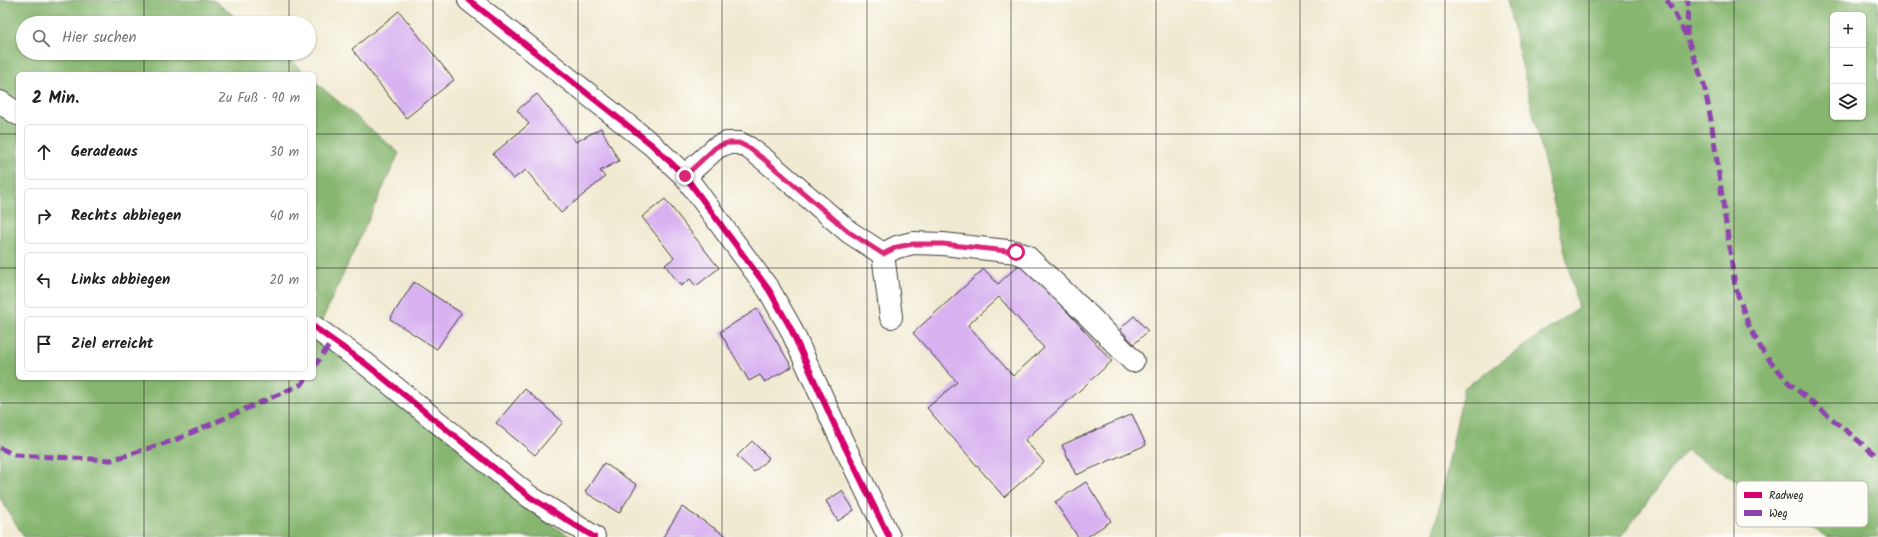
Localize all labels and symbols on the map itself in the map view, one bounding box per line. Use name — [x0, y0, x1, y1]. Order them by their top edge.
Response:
route end — [676, 167, 694, 185]
route start — [1007, 243, 1025, 261]
legend — [1736, 481, 1868, 527]
text: Radweg — [1769, 487, 1804, 505]
text: Weg — [1769, 505, 1788, 523]

